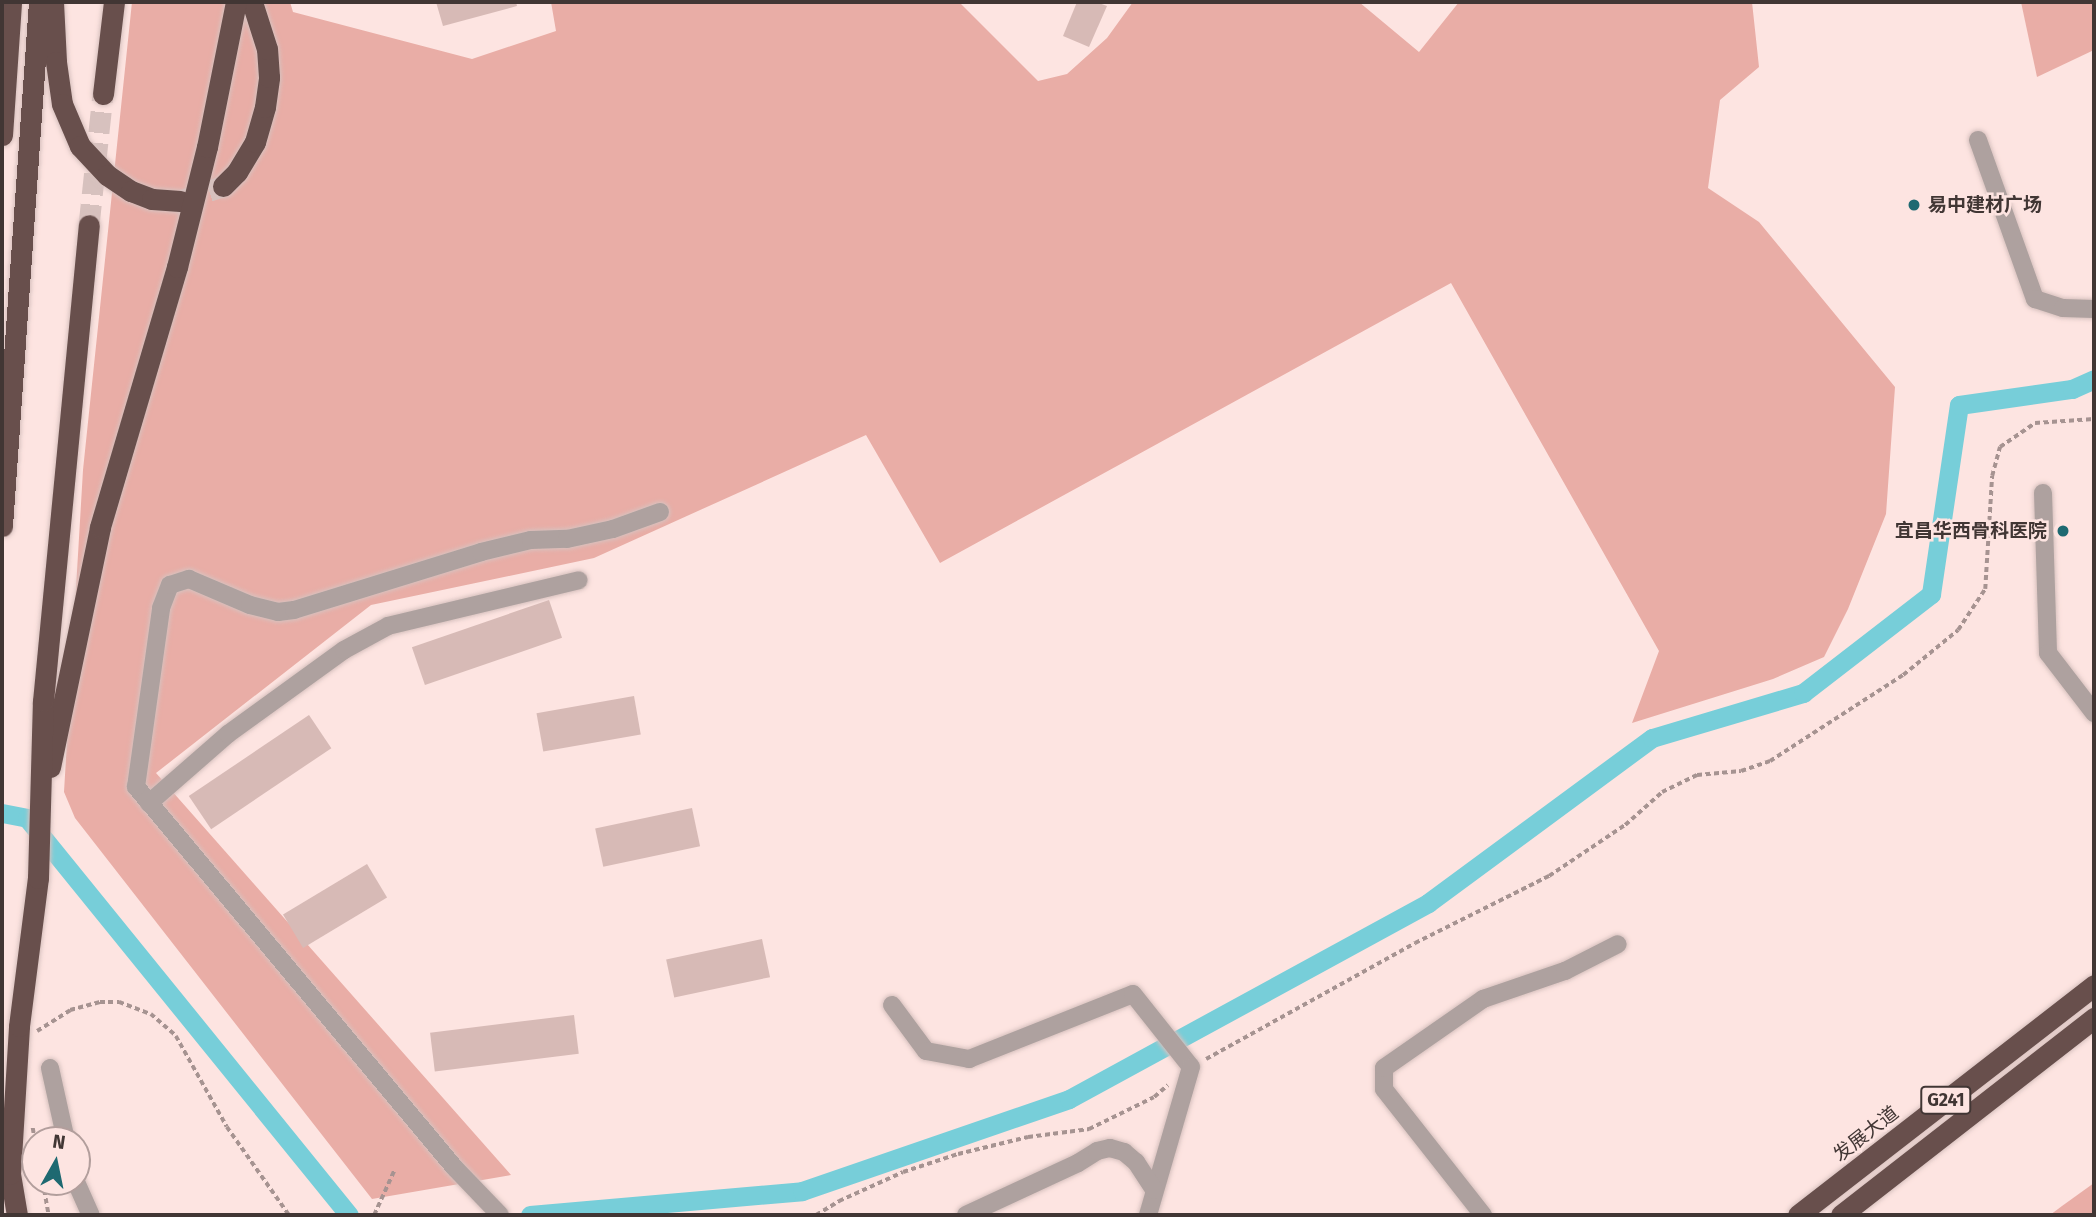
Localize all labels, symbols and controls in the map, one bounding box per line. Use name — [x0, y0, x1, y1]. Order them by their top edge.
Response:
place label: 易中建材广场 — [1928, 194, 2042, 216]
marker: 易中建材广场 — [1906, 197, 1922, 213]
place label: 宜昌华西骨科医院 — [1895, 520, 2047, 542]
marker: 宜昌华西骨科医院 — [2053, 521, 2073, 541]
road number: G241 — [1920, 1086, 1972, 1114]
street label: 发展大道 — [1829, 1102, 1903, 1166]
north arrow — [21, 1126, 91, 1196]
text: N — [51, 1129, 67, 1154]

